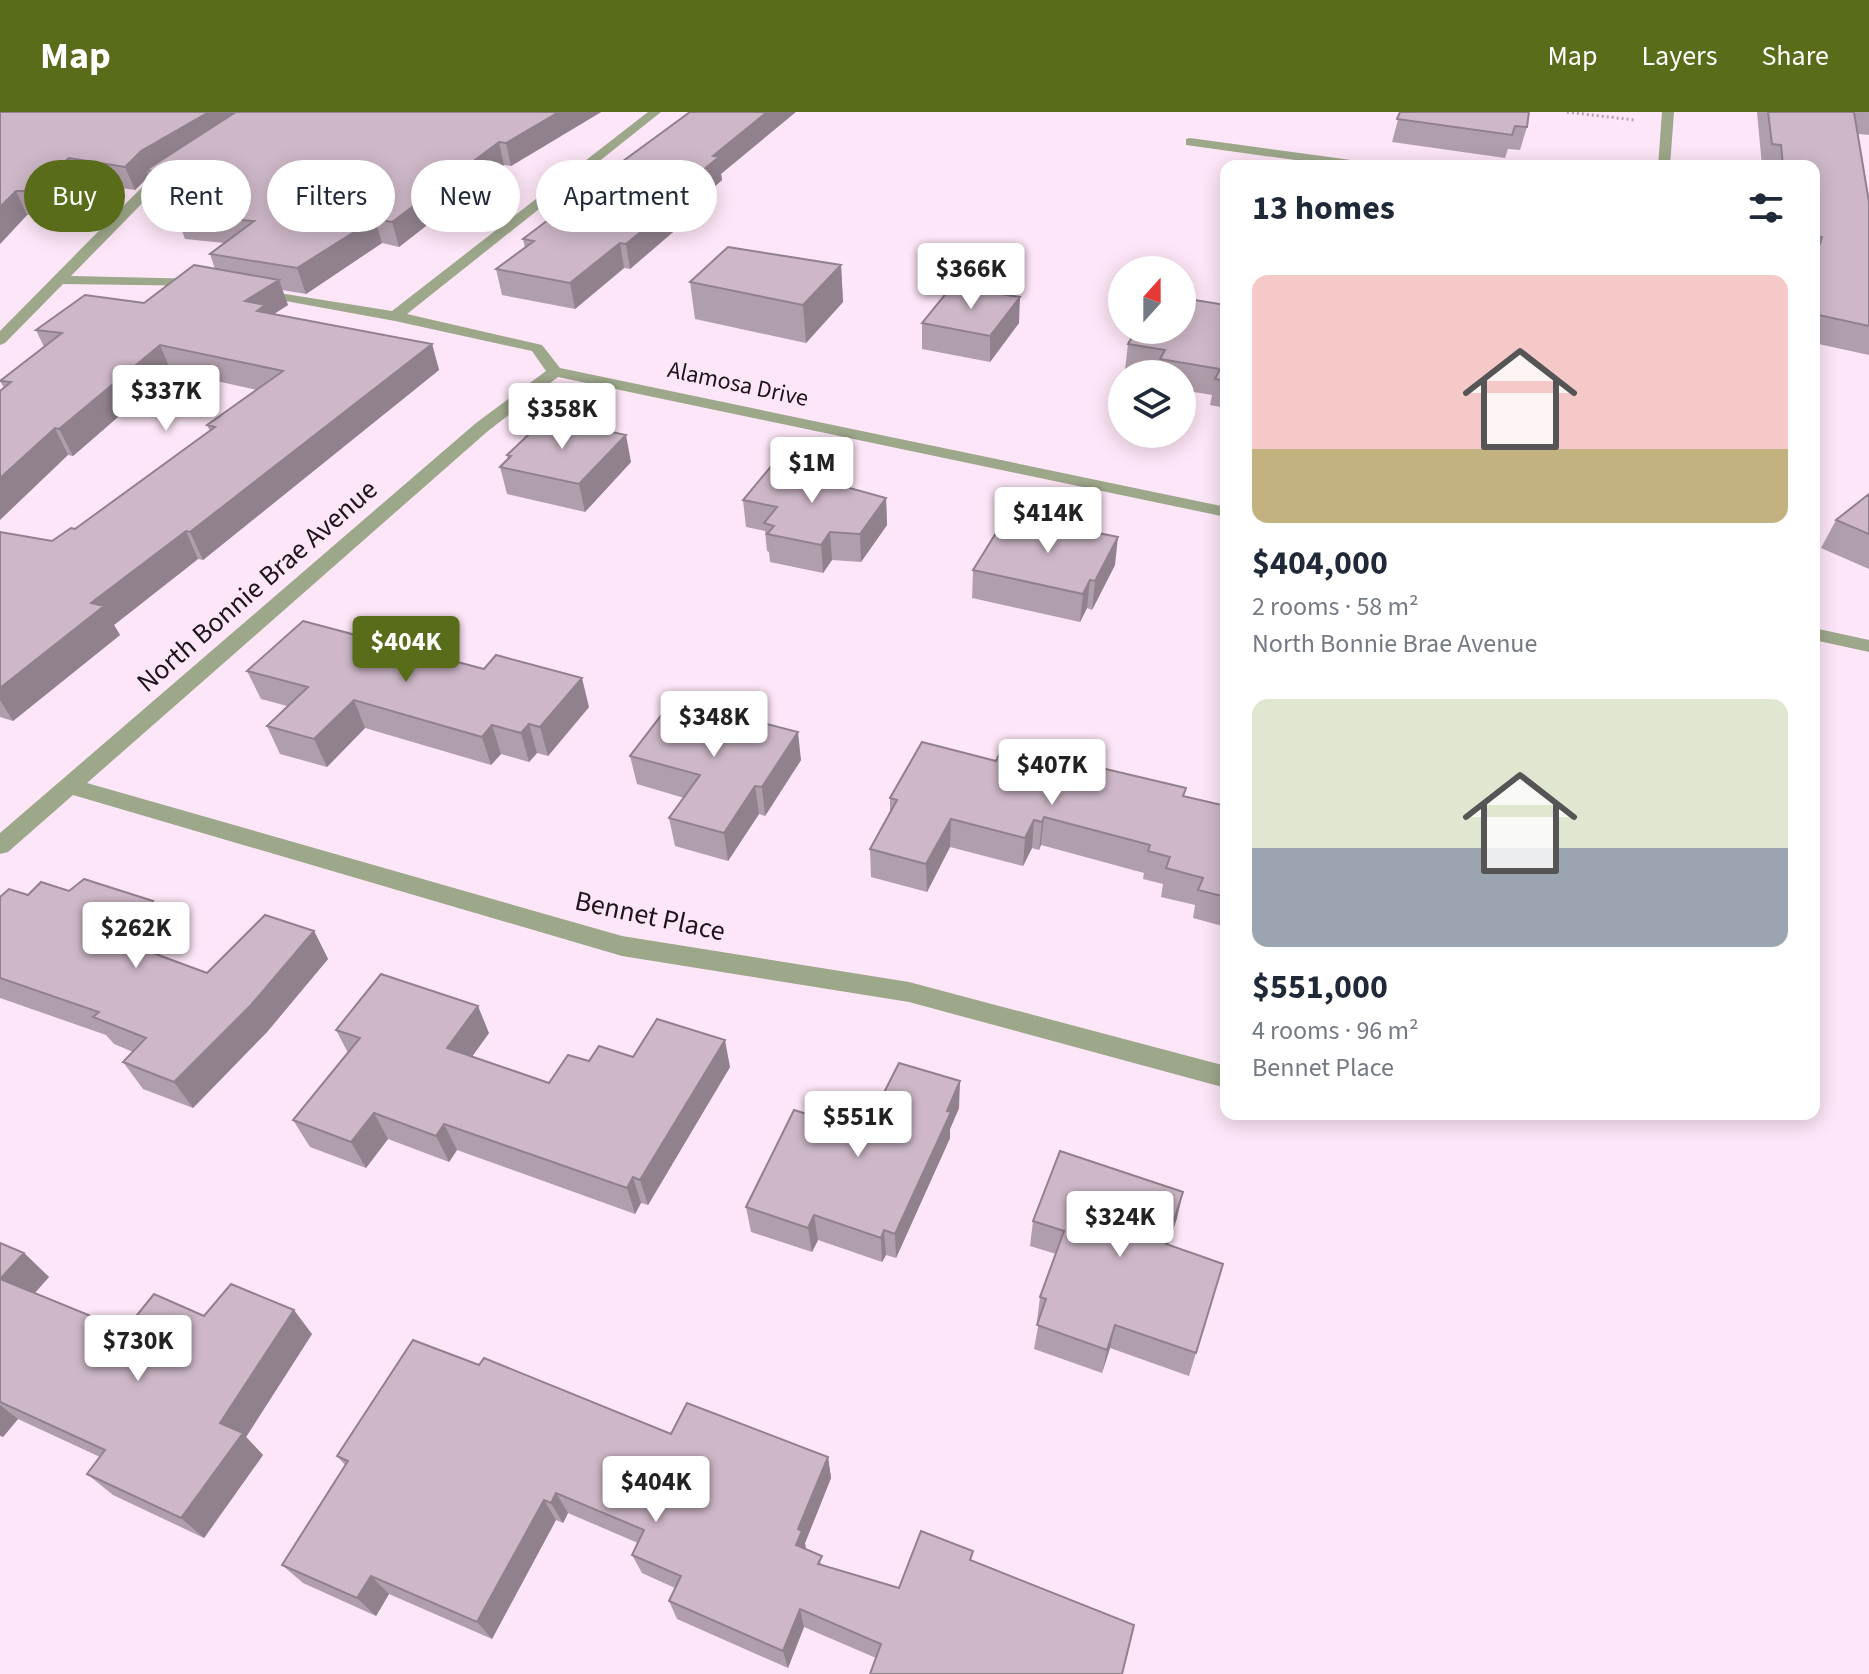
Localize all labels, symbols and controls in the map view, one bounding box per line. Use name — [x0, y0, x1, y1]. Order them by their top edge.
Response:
text: Map — [40, 29, 111, 83]
text: Map — [1547, 36, 1597, 76]
text: Layers — [1641, 36, 1717, 76]
text: Share — [1761, 36, 1829, 76]
chip: Buy — [24, 160, 125, 232]
chip: Rent — [141, 160, 251, 232]
chip: Filters — [267, 160, 395, 232]
chip: New — [411, 160, 520, 232]
chip: Apartment — [536, 160, 717, 232]
text: 13 homes — [1252, 184, 1395, 233]
icon: filters — [1744, 186, 1788, 230]
pin: $366K — [915, 243, 1027, 311]
text: $366K — [936, 250, 1006, 287]
north arrow — [1108, 256, 1196, 344]
map controls — [1108, 256, 1196, 448]
icon: home — [1448, 327, 1592, 471]
street label: Alamosa Drive — [664, 352, 812, 416]
button: layers — [1108, 360, 1196, 448]
pin: $337K — [110, 365, 222, 433]
text: $337K — [131, 372, 201, 409]
pin: $358K — [506, 383, 618, 451]
text: $358K — [527, 390, 597, 427]
pin: $1M — [773, 437, 851, 505]
text: $1M — [788, 444, 836, 481]
street label: North Bonnie Brae Avenue — [128, 470, 386, 702]
pin: $414K — [992, 487, 1104, 555]
text: $414K — [1013, 494, 1083, 531]
text: $404,000 — [1252, 539, 1388, 588]
text: 2 rooms · 58 m² — [1252, 588, 1419, 625]
pin: $404K — [350, 616, 462, 684]
text: $404K — [371, 623, 441, 660]
text: North Bonnie Brae Avenue — [1252, 625, 1537, 662]
pin: $348K — [658, 691, 770, 759]
text: $348K — [679, 698, 749, 735]
pin: $407K — [996, 739, 1108, 807]
text: $407K — [1017, 746, 1087, 783]
icon: home — [1448, 751, 1592, 895]
street label: Bennet Place — [571, 881, 729, 951]
pin: $262K — [80, 902, 192, 970]
text: $262K — [101, 909, 171, 946]
text: $551,000 — [1252, 963, 1388, 1012]
text: 4 rooms · 96 m² — [1252, 1012, 1419, 1049]
text: Bennet Place — [1252, 1049, 1394, 1086]
pin: $551K — [802, 1091, 914, 1159]
text: $551K — [823, 1098, 893, 1135]
pin: $324K — [1064, 1191, 1176, 1259]
text: $324K — [1085, 1198, 1155, 1235]
pin: $730K — [82, 1315, 194, 1383]
text: $730K — [103, 1322, 173, 1359]
pin: $404K — [600, 1456, 712, 1524]
text: $404K — [621, 1463, 691, 1500]

